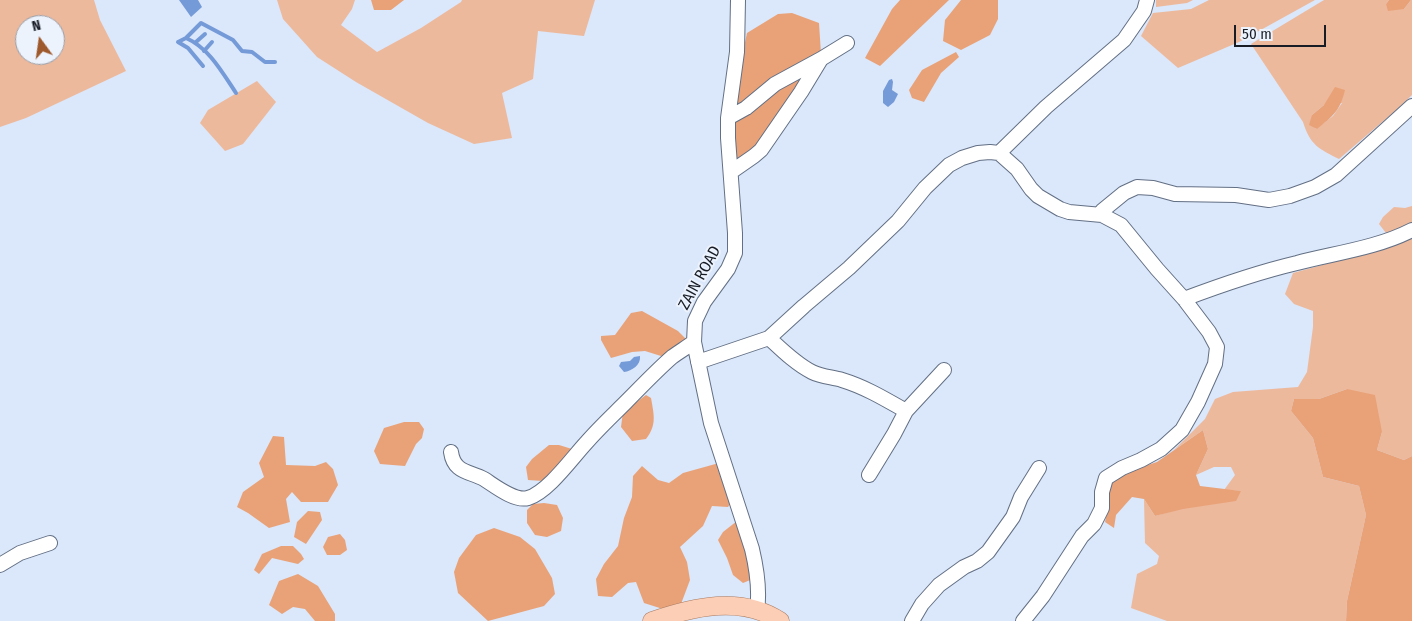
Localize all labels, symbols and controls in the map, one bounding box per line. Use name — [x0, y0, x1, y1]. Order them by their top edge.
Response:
north arrow — [15, 15, 65, 65]
scale bar — [1237, 15, 1330, 47]
text: N — [30, 17, 43, 35]
text: 50 m — [1242, 25, 1272, 43]
street label: ZAIN ROAD — [675, 243, 725, 313]

